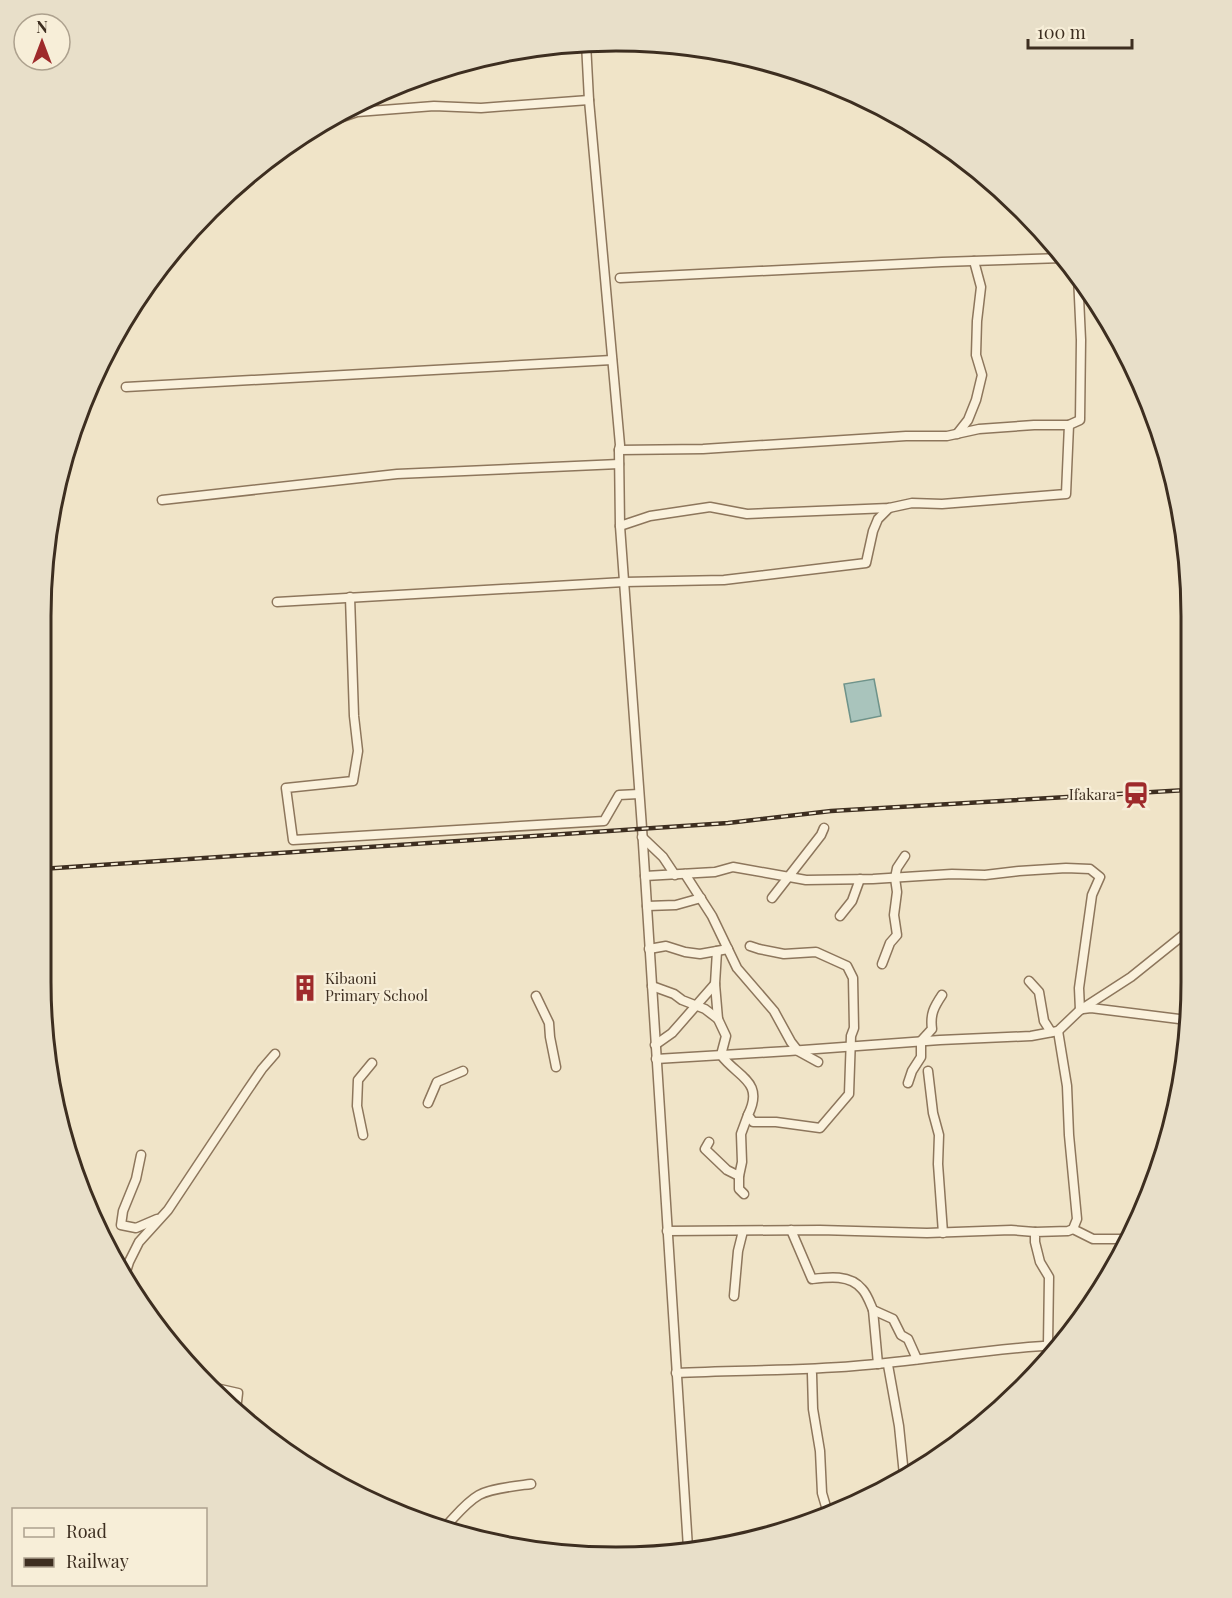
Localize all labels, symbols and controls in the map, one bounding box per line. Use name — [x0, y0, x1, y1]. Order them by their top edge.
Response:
north arrow — [12, 12, 72, 72]
scale bar — [1028, 12, 1132, 50]
text: N — [36, 16, 48, 37]
text: 100 m — [1037, 20, 1086, 44]
station icon: Ifakara — [1121, 780, 1151, 810]
place label: Ifakara — [1069, 784, 1117, 804]
place label: Kibaoni Primary School — [325, 968, 428, 1005]
building icon: Kibaoni Primary School — [290, 973, 320, 1003]
legend — [12, 1508, 207, 1586]
text: Road — [66, 1519, 107, 1543]
text: Railway — [66, 1549, 129, 1573]

